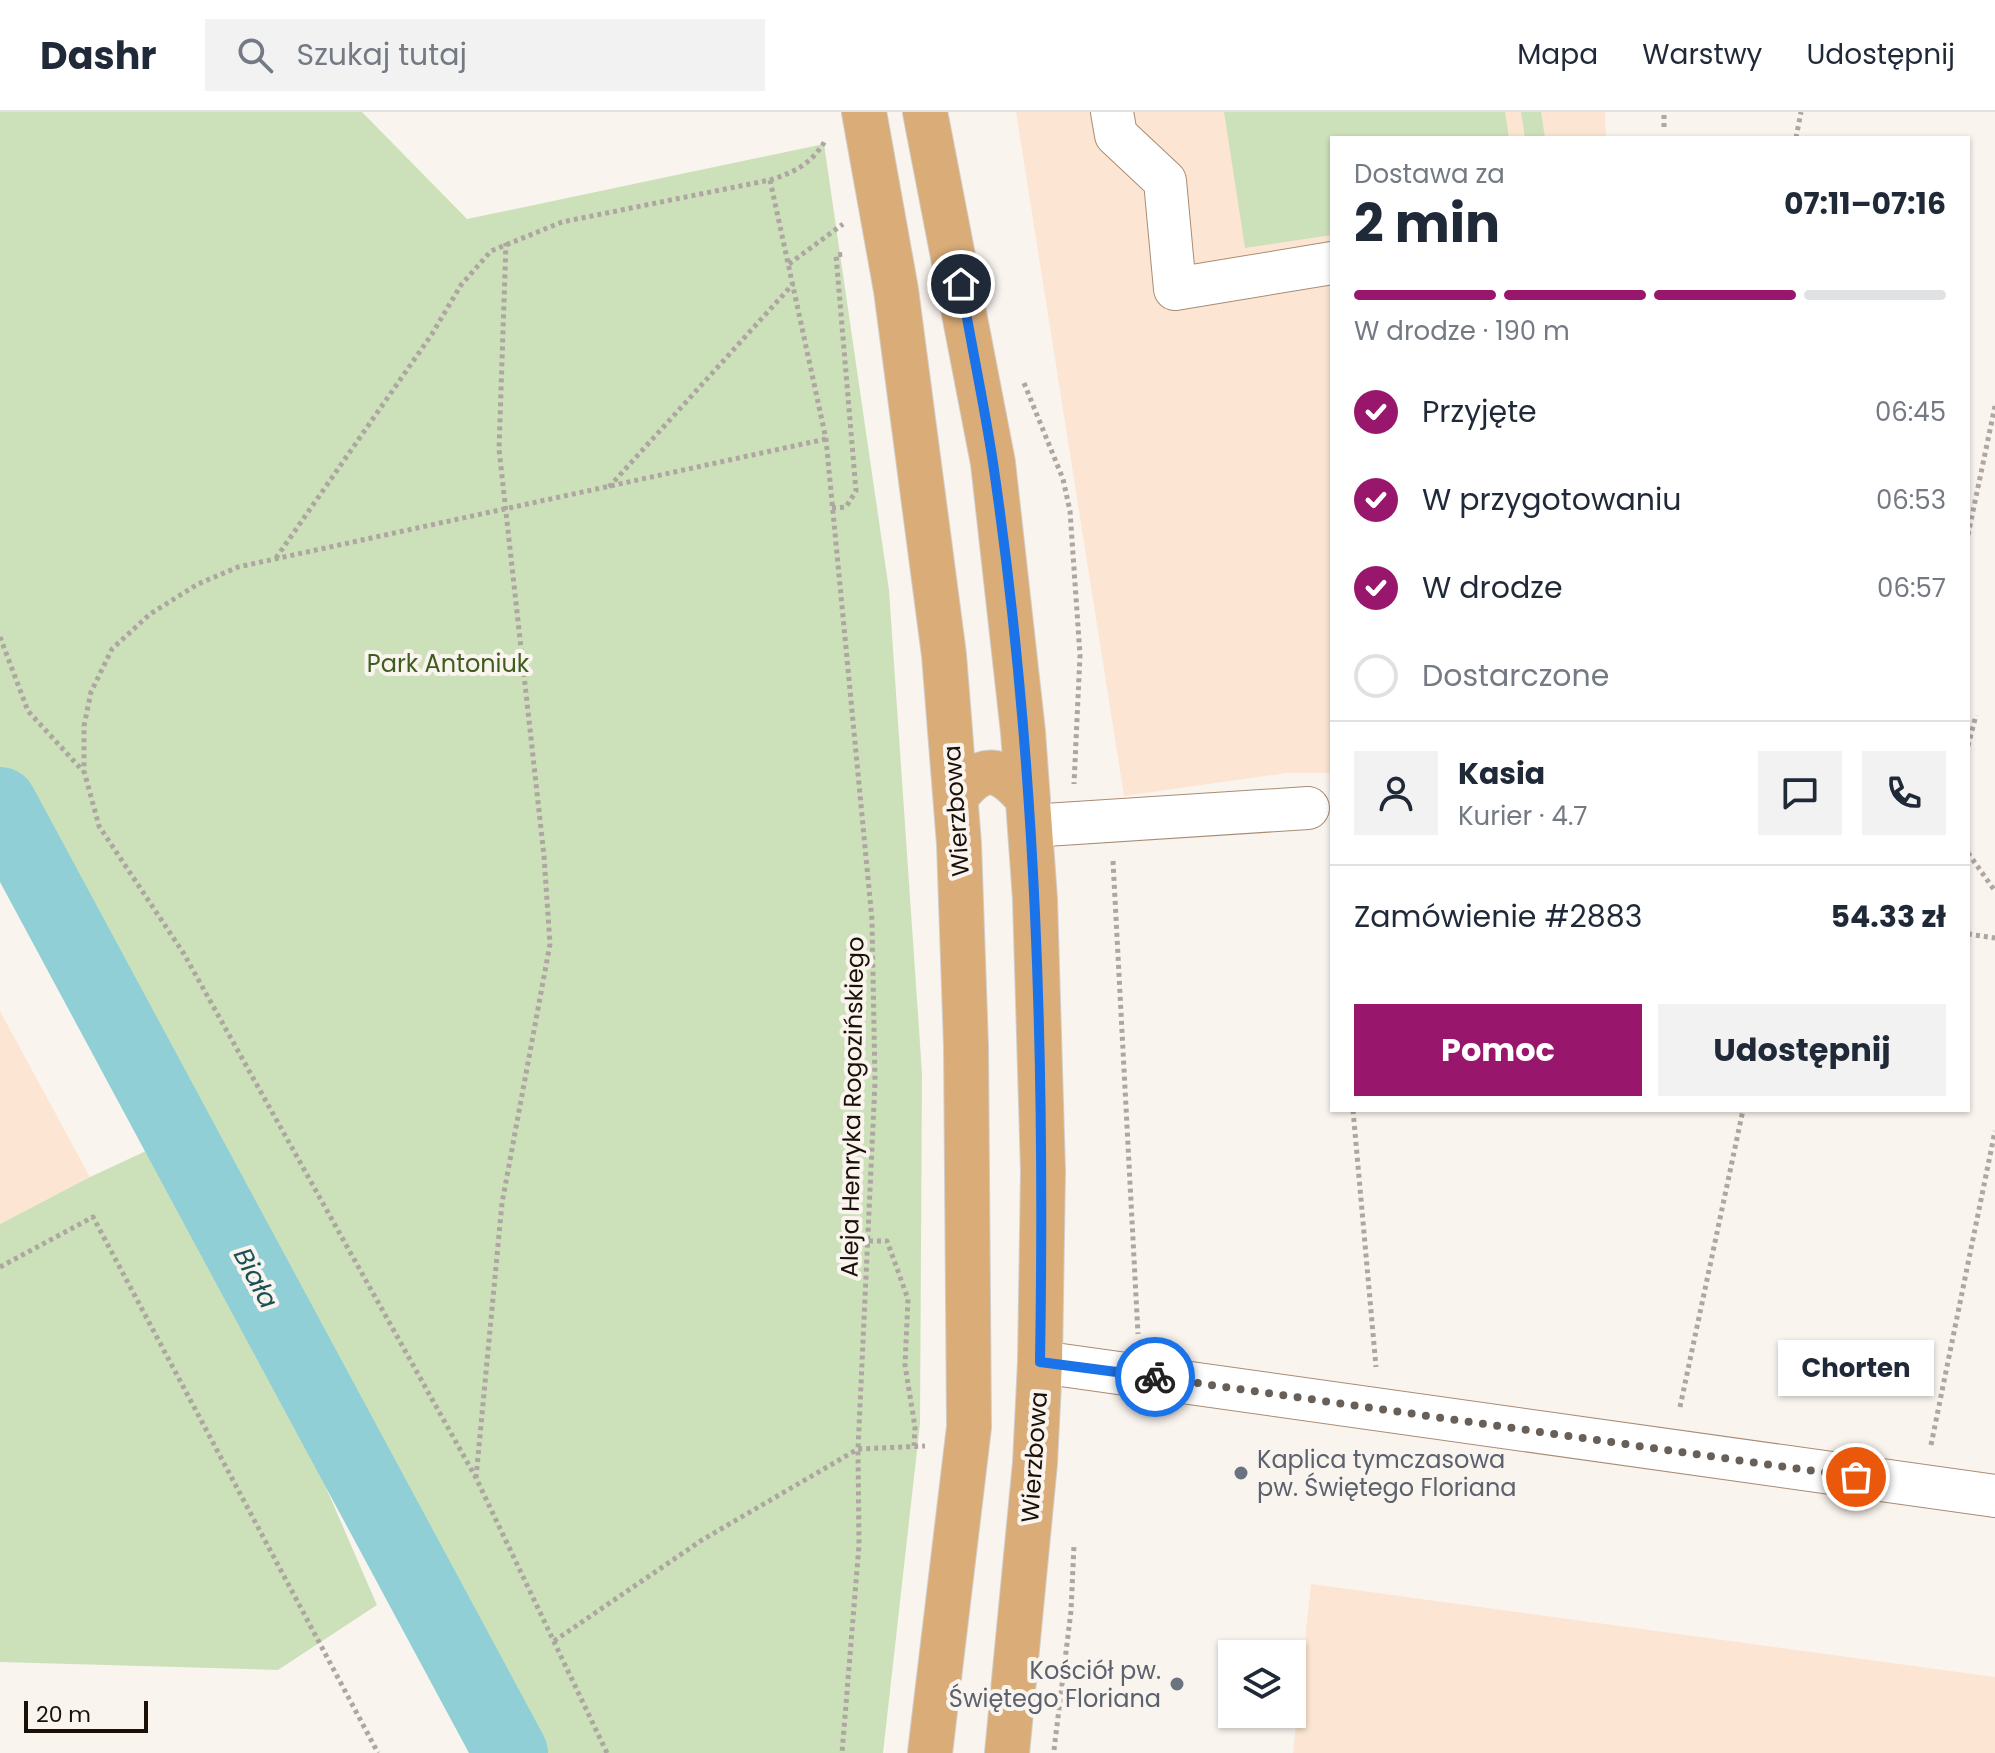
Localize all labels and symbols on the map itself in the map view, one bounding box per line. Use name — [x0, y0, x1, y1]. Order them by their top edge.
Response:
pin — [927, 250, 995, 318]
park label: Park Antoniuk — [367, 647, 530, 680]
street label: Wierzbowa — [935, 744, 977, 878]
street label: Aleja Henryka Rogozińskiego — [833, 936, 871, 1278]
water label: Biała — [225, 1241, 287, 1315]
courier — [1115, 1337, 1195, 1417]
callout: Chorten — [1778, 1341, 1934, 1397]
street label: Wierzbowa — [1013, 1390, 1055, 1524]
place label: Kaplica tymczasowa pw. Świętego Floriana — [1257, 1443, 1517, 1504]
pin — [1822, 1443, 1890, 1511]
marker: Kaplica tymczasowa pw. Świętego Floriana — [1232, 1464, 1250, 1482]
place label: Kościół pw. Świętego Floriana — [949, 1654, 1161, 1715]
marker: Kościół pw. Świętego Floriana — [1168, 1675, 1186, 1693]
scale bar — [24, 1697, 148, 1733]

